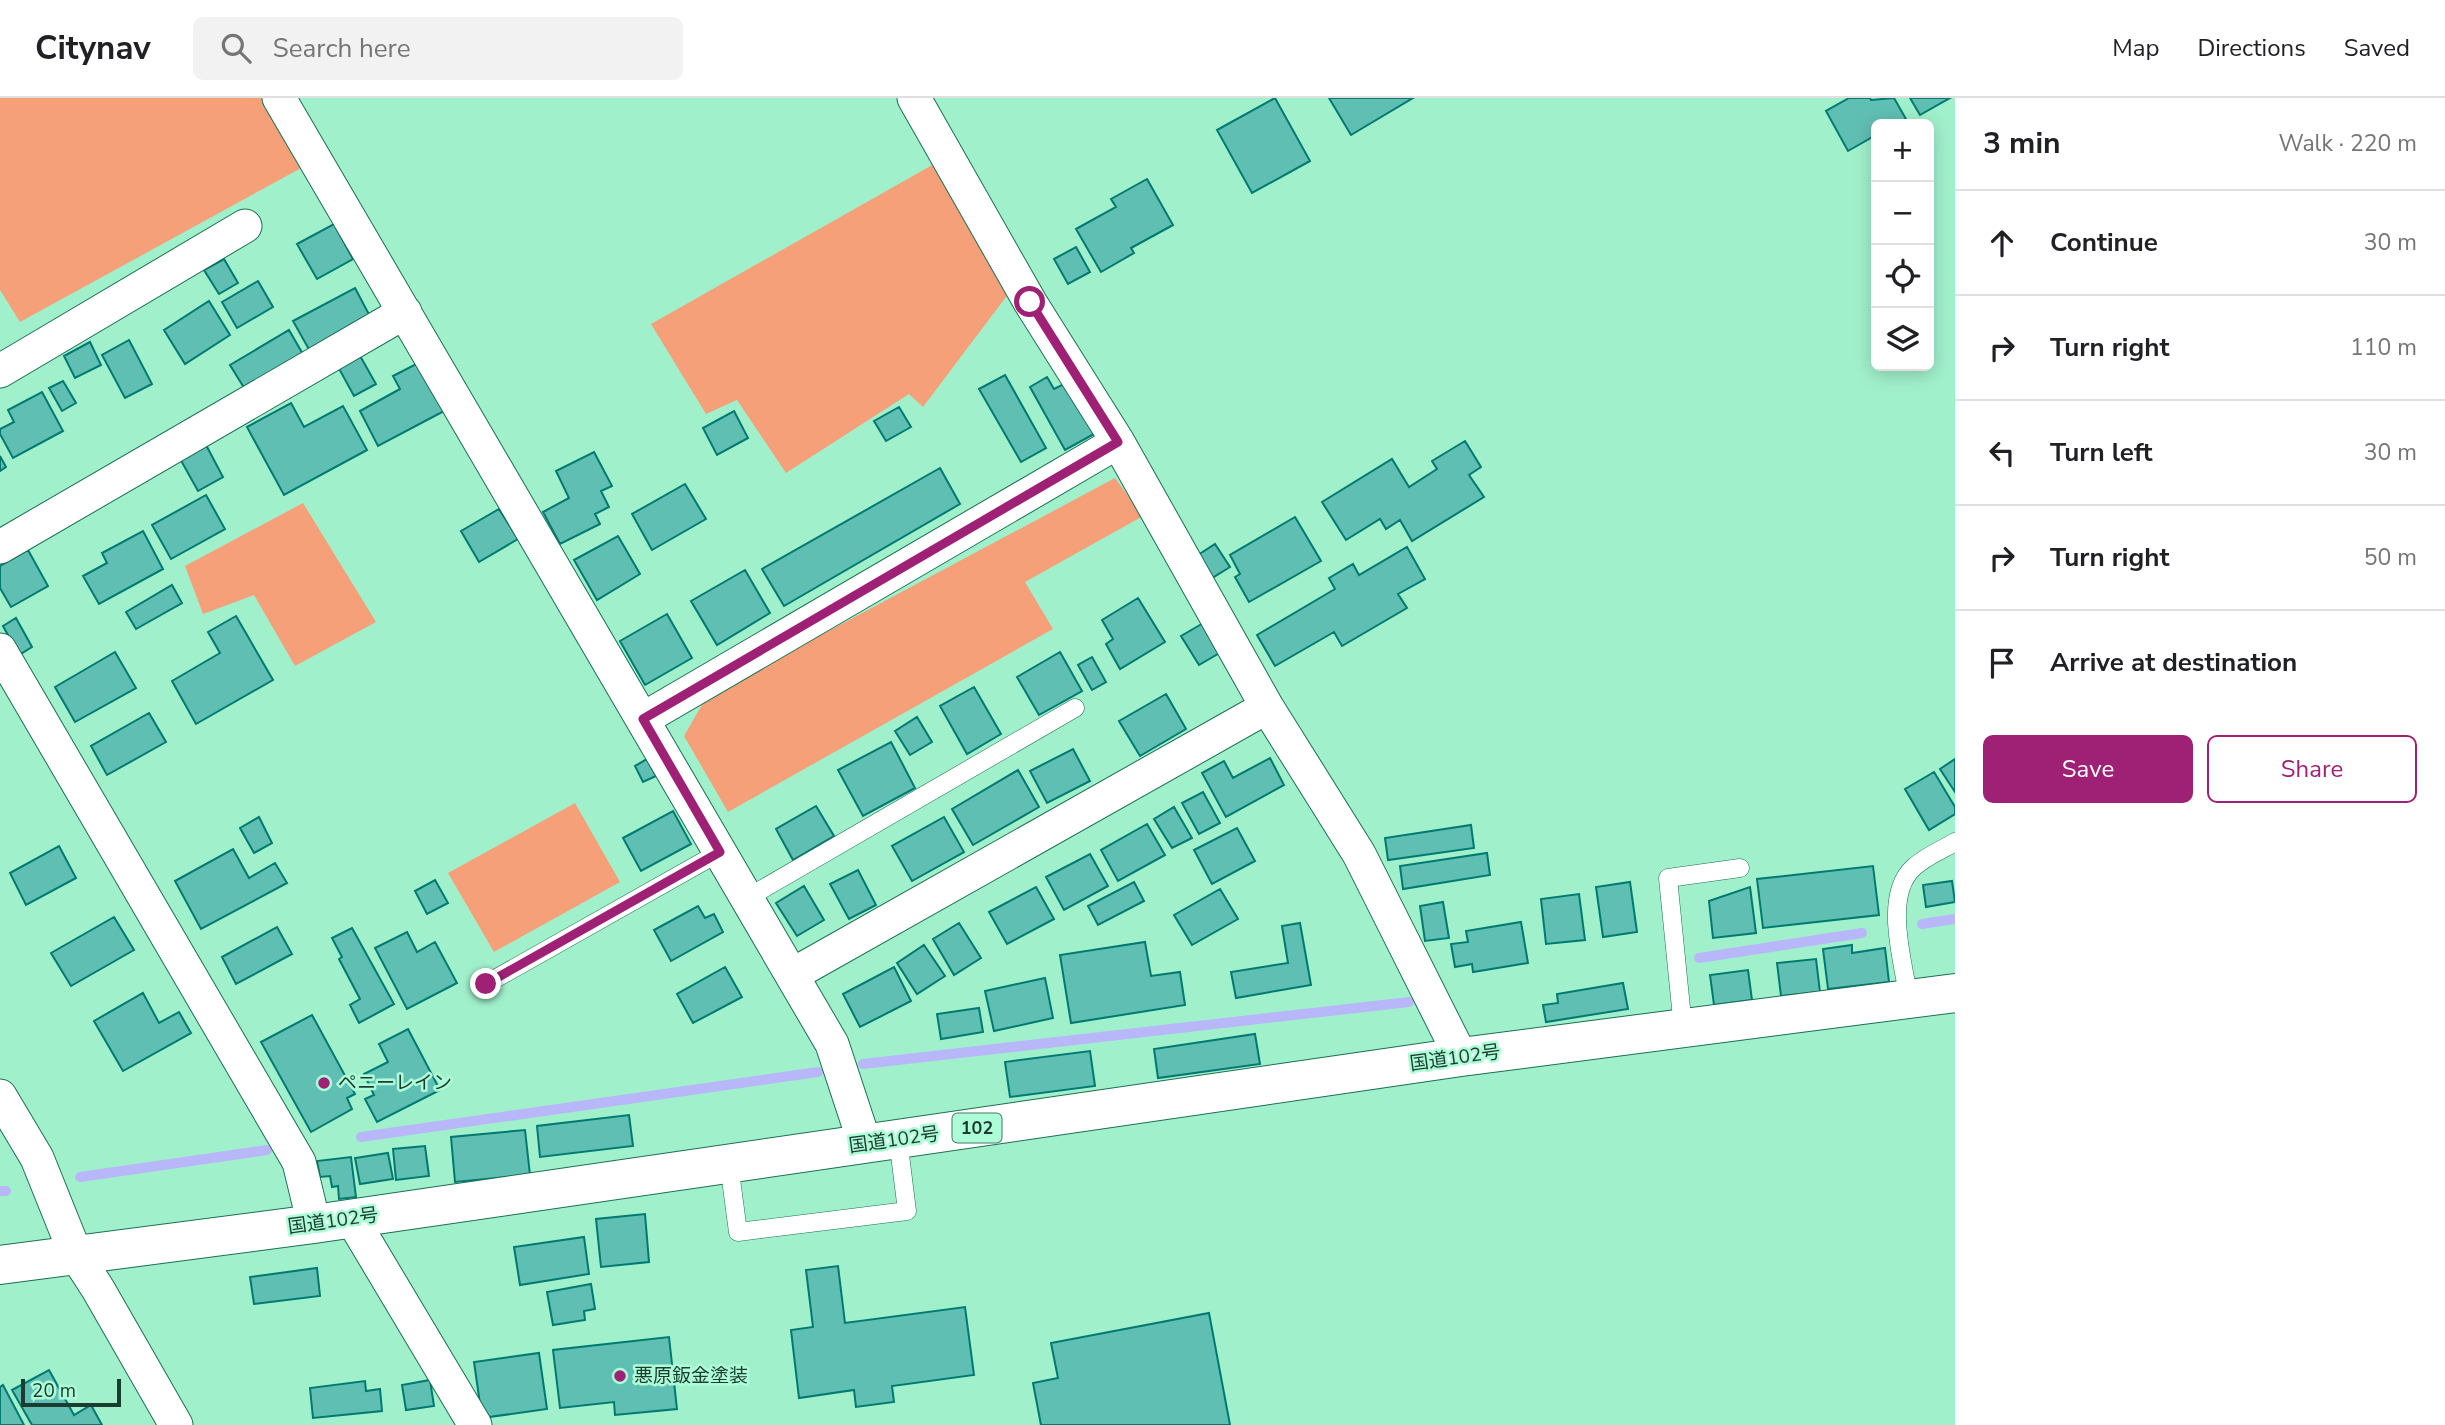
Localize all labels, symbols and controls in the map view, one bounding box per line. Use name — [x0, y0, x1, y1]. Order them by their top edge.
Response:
search box — [193, 17, 683, 80]
text: Citynav — [35, 26, 151, 71]
icon: search — [217, 29, 255, 67]
text: Search here — [273, 31, 411, 66]
text: Map — [2112, 32, 2159, 64]
text: Directions — [2197, 32, 2306, 64]
text: Saved — [2344, 32, 2410, 64]
map controls — [1871, 119, 1934, 371]
button: + — [1871, 119, 1934, 182]
text: 3 min — [1983, 123, 2061, 164]
text: Walk · 220 m — [2278, 128, 2417, 159]
button: − — [1871, 182, 1934, 245]
icon: ahead — [1983, 224, 2021, 262]
text: Continue — [2050, 225, 2158, 260]
text: 30 m — [2364, 227, 2417, 258]
button: locate — [1871, 245, 1934, 308]
route start — [1014, 286, 1045, 317]
button: layers — [1871, 308, 1934, 371]
icon: right — [1983, 329, 2021, 367]
text: Turn right — [2050, 330, 2169, 365]
text: 110 m — [2350, 332, 2417, 363]
icon: left — [1983, 434, 2021, 472]
text: Turn left — [2050, 435, 2153, 470]
text: 30 m — [2364, 437, 2417, 468]
icon: right — [1983, 539, 2021, 577]
text: Turn right — [2050, 540, 2169, 575]
text: 50 m — [2364, 542, 2417, 573]
icon: arrive — [1983, 644, 2021, 682]
text: Arrive at destination — [2050, 645, 2297, 680]
button: Save — [1983, 735, 2193, 803]
button: Share — [2207, 735, 2417, 803]
route end — [470, 968, 501, 999]
street label: 国道102号 — [1408, 1039, 1502, 1077]
place label: ペニーレイン — [338, 1070, 452, 1096]
marker: ペニーレイン — [316, 1075, 332, 1091]
road number: 102 — [953, 1113, 1002, 1142]
street label: 国道102号 — [847, 1121, 941, 1159]
street label: 国道102号 — [286, 1202, 380, 1240]
place label: 悪原鈑金塗装 — [634, 1363, 748, 1389]
marker: 悪原鈑金塗装 — [612, 1368, 628, 1384]
scale bar — [21, 1376, 121, 1408]
text: 20 m — [32, 1378, 76, 1404]

